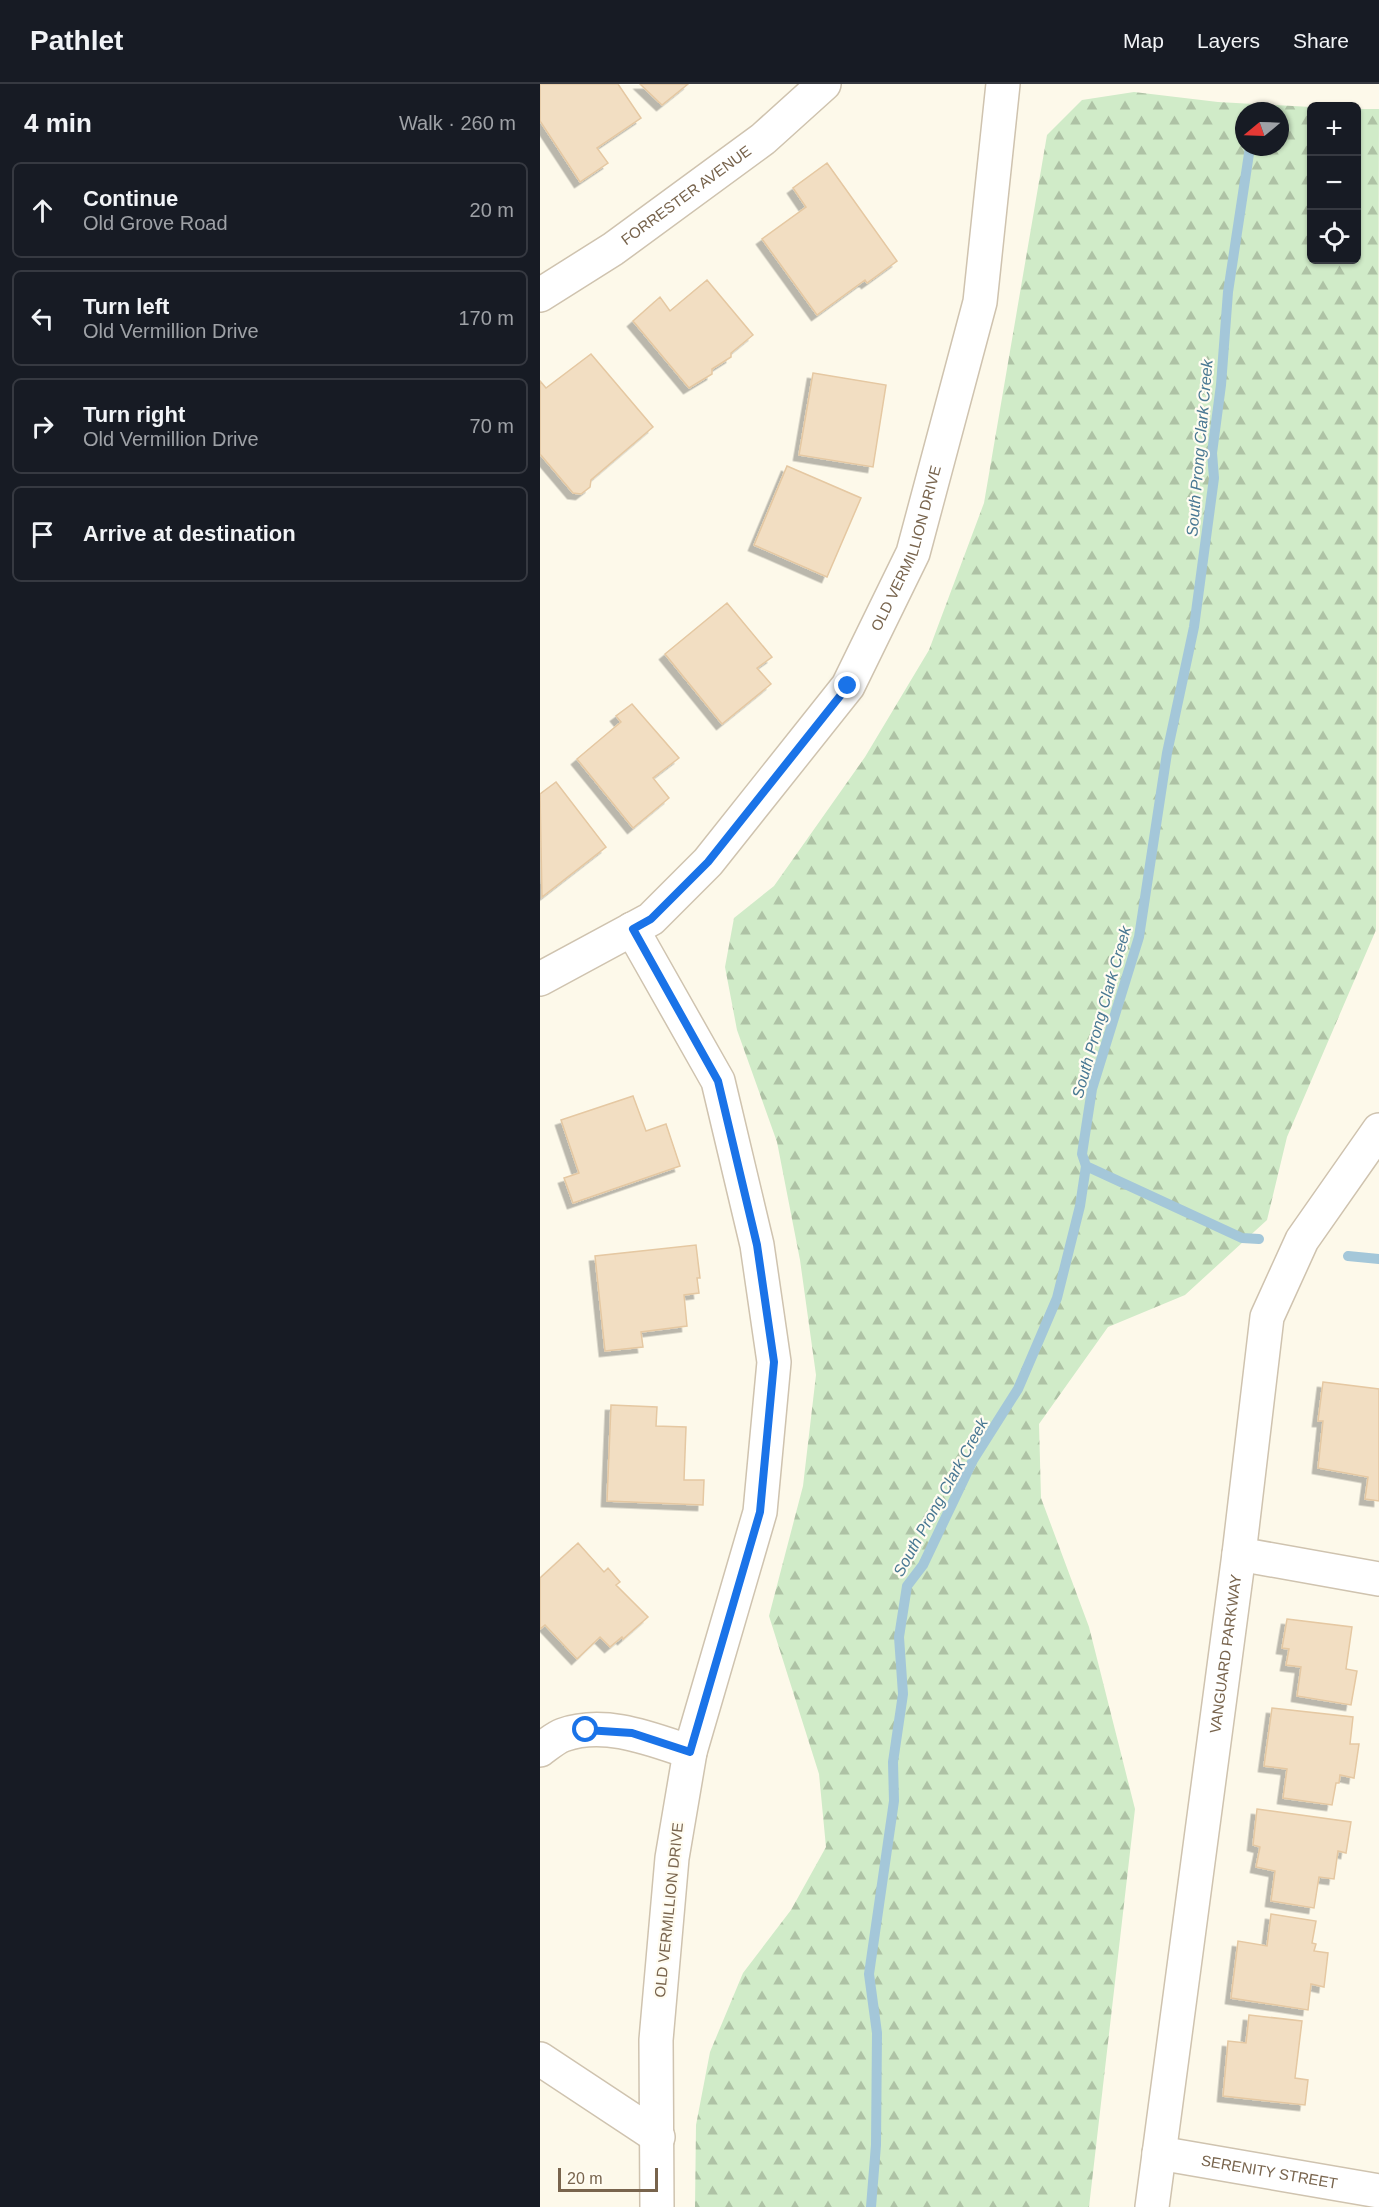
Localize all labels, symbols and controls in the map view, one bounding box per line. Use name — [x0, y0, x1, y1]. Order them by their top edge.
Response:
text: Pathlet — [30, 25, 123, 56]
text: Map — [1123, 29, 1164, 52]
text: Layers — [1197, 29, 1260, 52]
text: Share — [1293, 29, 1349, 52]
north arrow — [1235, 102, 1289, 156]
map controls — [1307, 102, 1361, 264]
button: + — [1307, 102, 1361, 156]
text: 4 min — [24, 108, 92, 138]
text: Walk · 260 m — [399, 112, 516, 134]
street label: FORRESTER AVENUE — [618, 142, 754, 248]
button: − — [1307, 156, 1361, 210]
text: Continue — [83, 186, 178, 211]
icon: ahead — [26, 194, 59, 227]
text: 20 m — [470, 199, 514, 221]
button: locate — [1307, 210, 1361, 264]
text: Old Grove Road — [83, 212, 228, 234]
text: Turn left — [83, 294, 169, 319]
icon: left — [26, 302, 59, 335]
text: 170 m — [458, 307, 514, 329]
text: Old Vermillion Drive — [83, 320, 259, 342]
water label: South Prong Clark Creek — [1183, 358, 1216, 537]
text: Turn right — [83, 402, 185, 427]
icon: right — [26, 410, 59, 443]
text: 70 m — [470, 415, 514, 437]
text: Old Vermillion Drive — [83, 428, 259, 450]
street label: OLD VERMILLION DRIVE — [867, 463, 944, 634]
icon: arrive — [26, 518, 59, 551]
text: Arrive at destination — [83, 521, 296, 546]
route end — [834, 672, 860, 698]
water label: South Prong Clark Creek — [1069, 923, 1134, 1100]
water label: South Prong Clark Creek — [890, 1414, 991, 1579]
street label: VANGUARD PARKWAY — [1206, 1573, 1244, 1734]
route start — [572, 1716, 598, 1742]
street label: OLD VERMILLION DRIVE — [651, 1822, 686, 1998]
street label: SERENITY STREET — [1200, 2151, 1339, 2192]
scale bar — [558, 2165, 658, 2192]
text: 20 m — [567, 2170, 603, 2187]

